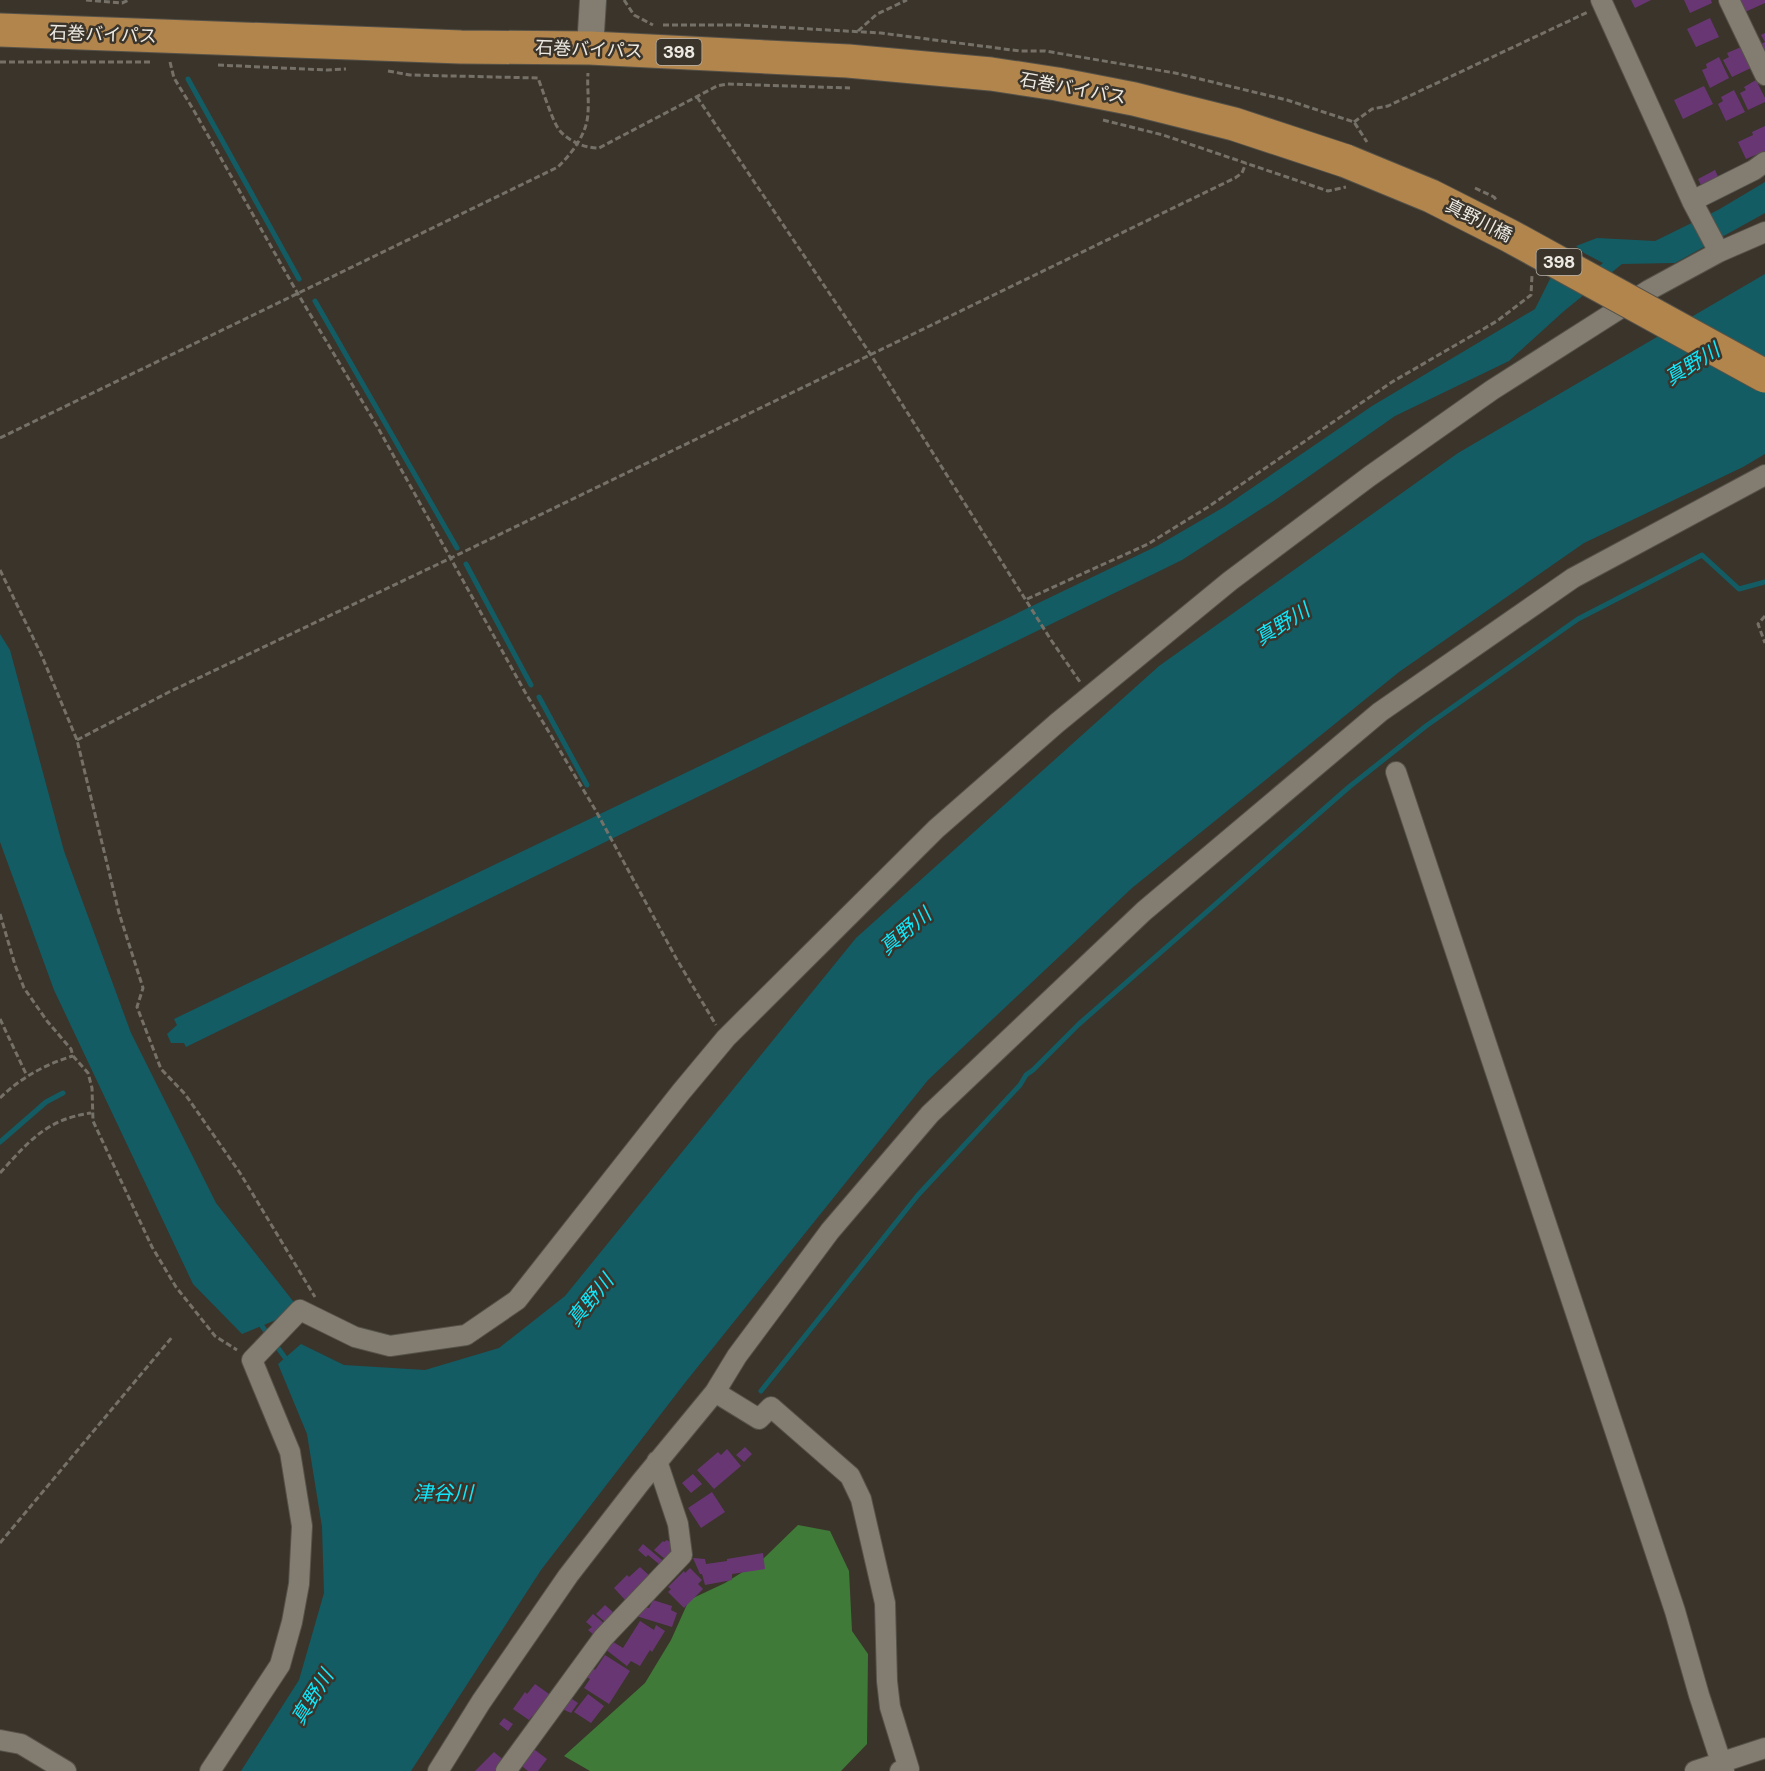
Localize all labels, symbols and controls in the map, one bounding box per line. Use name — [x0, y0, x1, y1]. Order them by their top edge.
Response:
street label: 石巻バイパス — [49, 22, 157, 46]
street label: 石巻バイパス — [535, 37, 643, 61]
road number: 398 — [656, 39, 702, 65]
street label: 石巻バイパス — [1018, 68, 1128, 108]
street label: 真野川橋 — [1442, 194, 1516, 246]
road number: 398 — [1536, 249, 1582, 275]
water label: 真野川 — [1660, 337, 1725, 390]
water label: 真野川 — [1250, 597, 1315, 650]
water label: 真野川 — [874, 901, 937, 959]
water label: 真野川 — [562, 1268, 619, 1331]
water label: 津谷川 — [413, 1481, 475, 1505]
water label: 真野川 — [286, 1664, 339, 1729]

